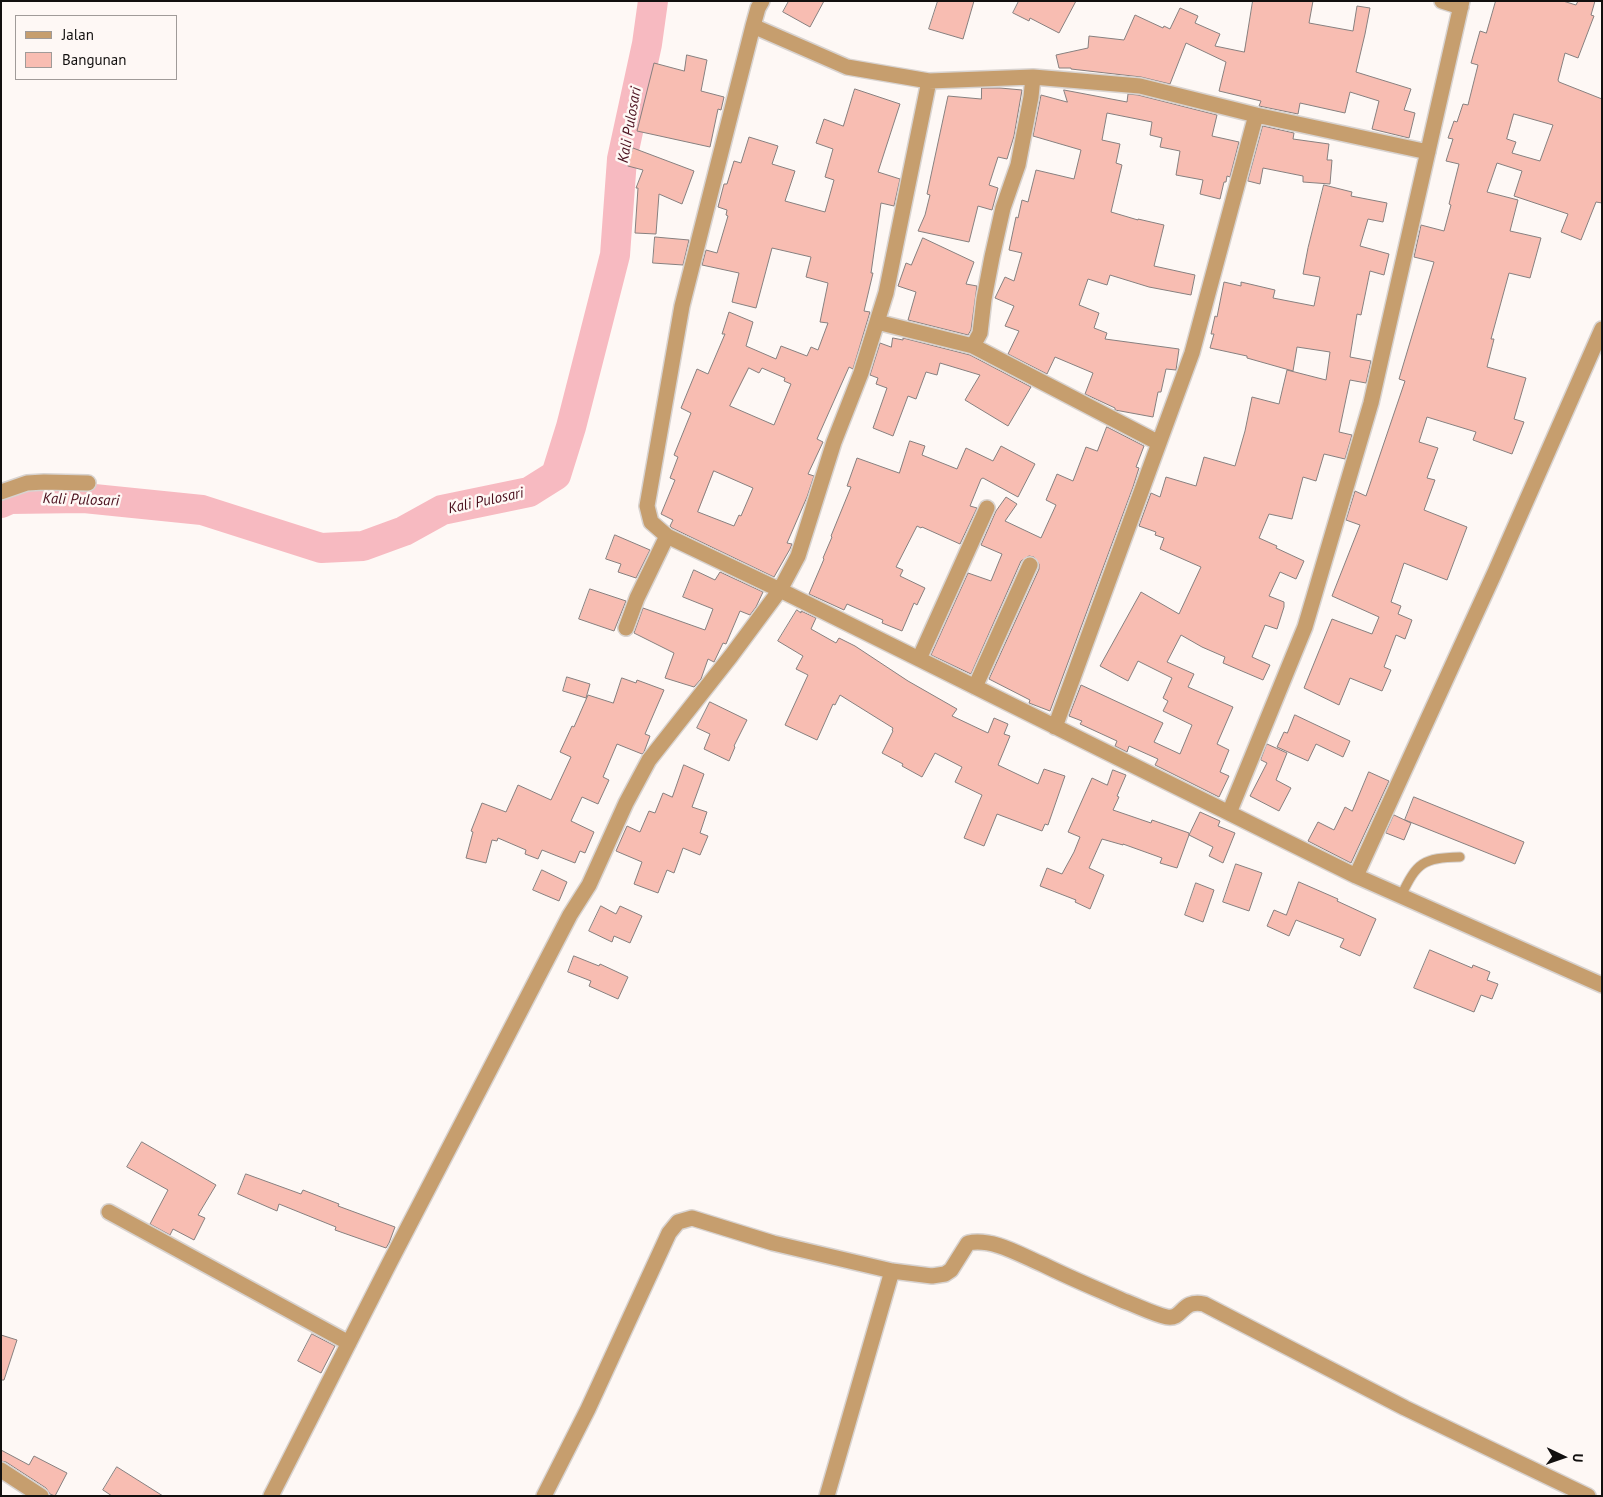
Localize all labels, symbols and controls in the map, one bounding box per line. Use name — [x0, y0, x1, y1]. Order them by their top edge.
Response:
legend — [15, 15, 178, 80]
text: Jalan — [62, 25, 94, 44]
text: Bangunan — [62, 50, 126, 69]
water label: Kali Pulosari — [614, 86, 646, 164]
water label: Kali Pulosari — [447, 484, 525, 518]
water label: Kali Pulosari — [42, 490, 120, 510]
north arrow — [1538, 1432, 1588, 1482]
text: U — [1569, 1453, 1587, 1463]

